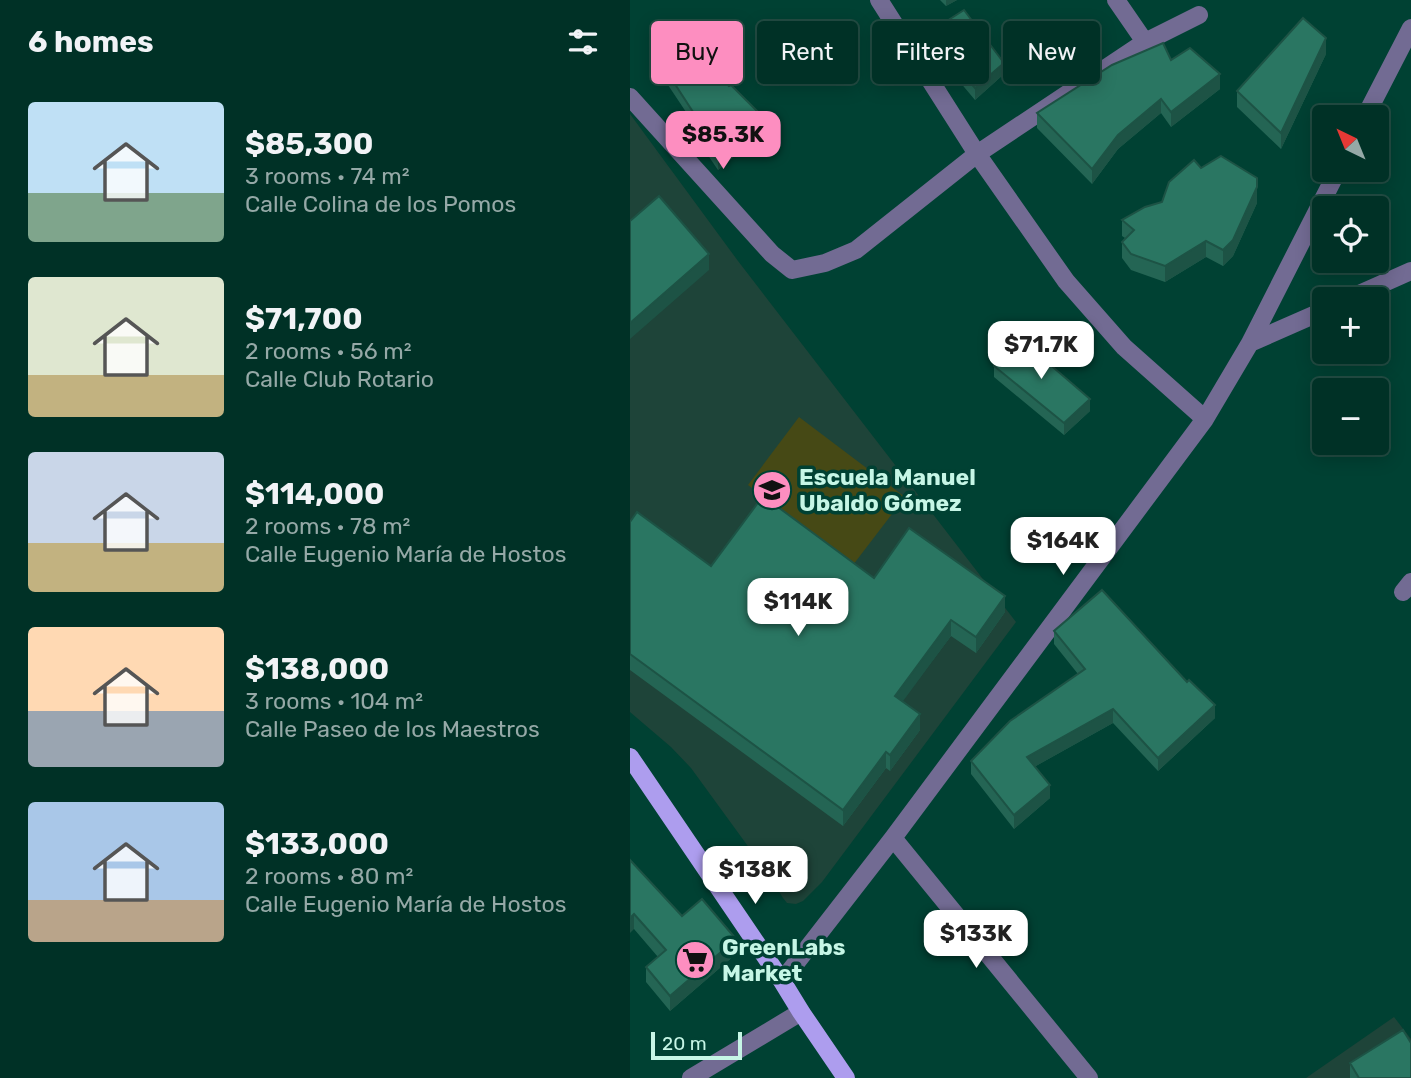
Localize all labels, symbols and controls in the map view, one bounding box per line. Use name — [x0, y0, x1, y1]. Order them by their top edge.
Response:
chip: Buy — [651, 21, 743, 84]
chip: Rent — [757, 21, 858, 84]
chip: Filters — [872, 21, 989, 84]
chip: New — [1003, 21, 1100, 84]
icon: filters — [564, 23, 602, 61]
text: 6 homes — [28, 24, 154, 60]
north arrow — [1312, 105, 1390, 182]
map controls — [1312, 105, 1389, 455]
pin: $85.3K — [666, 111, 780, 171]
text: $85.3K — [682, 120, 764, 148]
text: $85,300 — [245, 126, 374, 162]
icon: home — [84, 130, 168, 214]
text: 3 rooms · 74 m² — [245, 162, 410, 190]
text: Calle Colina de los Pomos — [245, 190, 516, 218]
button: locate — [1312, 196, 1389, 273]
button: + — [1312, 287, 1389, 364]
text: $71,700 — [245, 301, 363, 337]
icon: home — [84, 305, 168, 389]
pin: $71.7K — [984, 322, 1098, 381]
text: $71.7K — [1004, 330, 1078, 358]
text: 2 rooms · 56 m² — [245, 337, 412, 365]
text: Calle Club Rotario — [245, 365, 434, 393]
button: − — [1312, 378, 1389, 455]
place label: Escuela Manuel Ubaldo Gómez — [799, 463, 976, 517]
school or university icon: Escuela Manuel Ubaldo Gómez — [751, 469, 793, 511]
text: $114,000 — [245, 476, 384, 512]
icon: home — [84, 480, 168, 564]
text: 2 rooms · 78 m² — [245, 512, 410, 540]
pin: $164K — [1014, 518, 1112, 577]
text: $164K — [1027, 526, 1099, 554]
text: Calle Eugenio María de Hostos — [245, 540, 566, 568]
pin: $114K — [749, 578, 847, 638]
text: $114K — [763, 587, 833, 615]
text: $138,000 — [245, 651, 389, 687]
icon: home — [84, 655, 168, 739]
text: 3 rooms · 104 m² — [245, 687, 423, 715]
text: Calle Paseo de los Maestros — [245, 715, 540, 743]
text: $133,000 — [245, 826, 389, 862]
icon: home — [84, 830, 168, 914]
pin: $138K — [706, 846, 804, 906]
text: $138K — [719, 855, 791, 883]
text: 2 rooms · 80 m² — [245, 862, 413, 890]
text: Calle Eugenio María de Hostos — [245, 890, 566, 918]
pin: $133K — [927, 911, 1025, 970]
text: $133K — [940, 919, 1012, 947]
place label: GreenLabs Market — [722, 933, 846, 987]
supermarket icon: GreenLabs Market — [674, 939, 716, 981]
scale bar — [651, 1029, 742, 1061]
text: 20 m — [662, 1032, 707, 1055]

